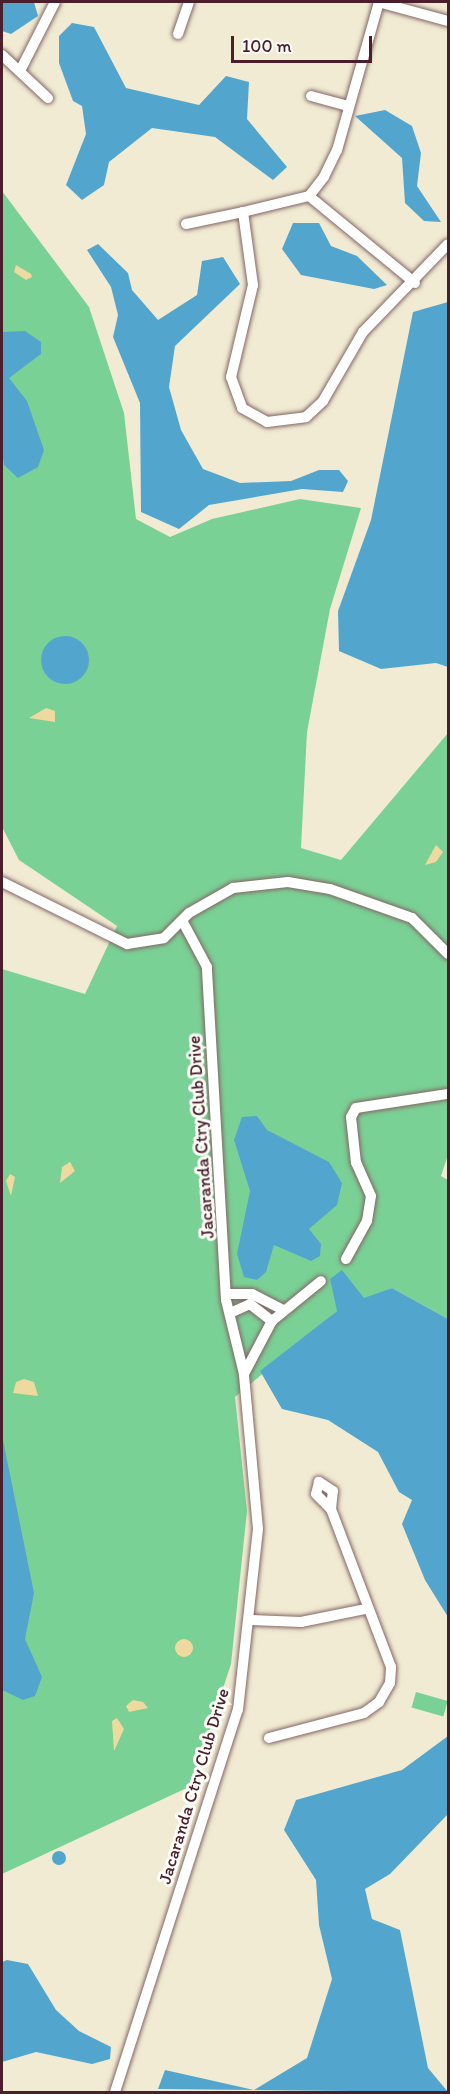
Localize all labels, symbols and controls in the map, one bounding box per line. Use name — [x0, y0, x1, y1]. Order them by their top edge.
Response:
scale bar — [234, 24, 375, 62]
text: 100 m — [242, 35, 292, 57]
street label: Jacaranda Ctry Club Drive — [183, 1035, 219, 1239]
street label: Jacaranda Ctry Club Drive — [154, 1686, 234, 1886]

